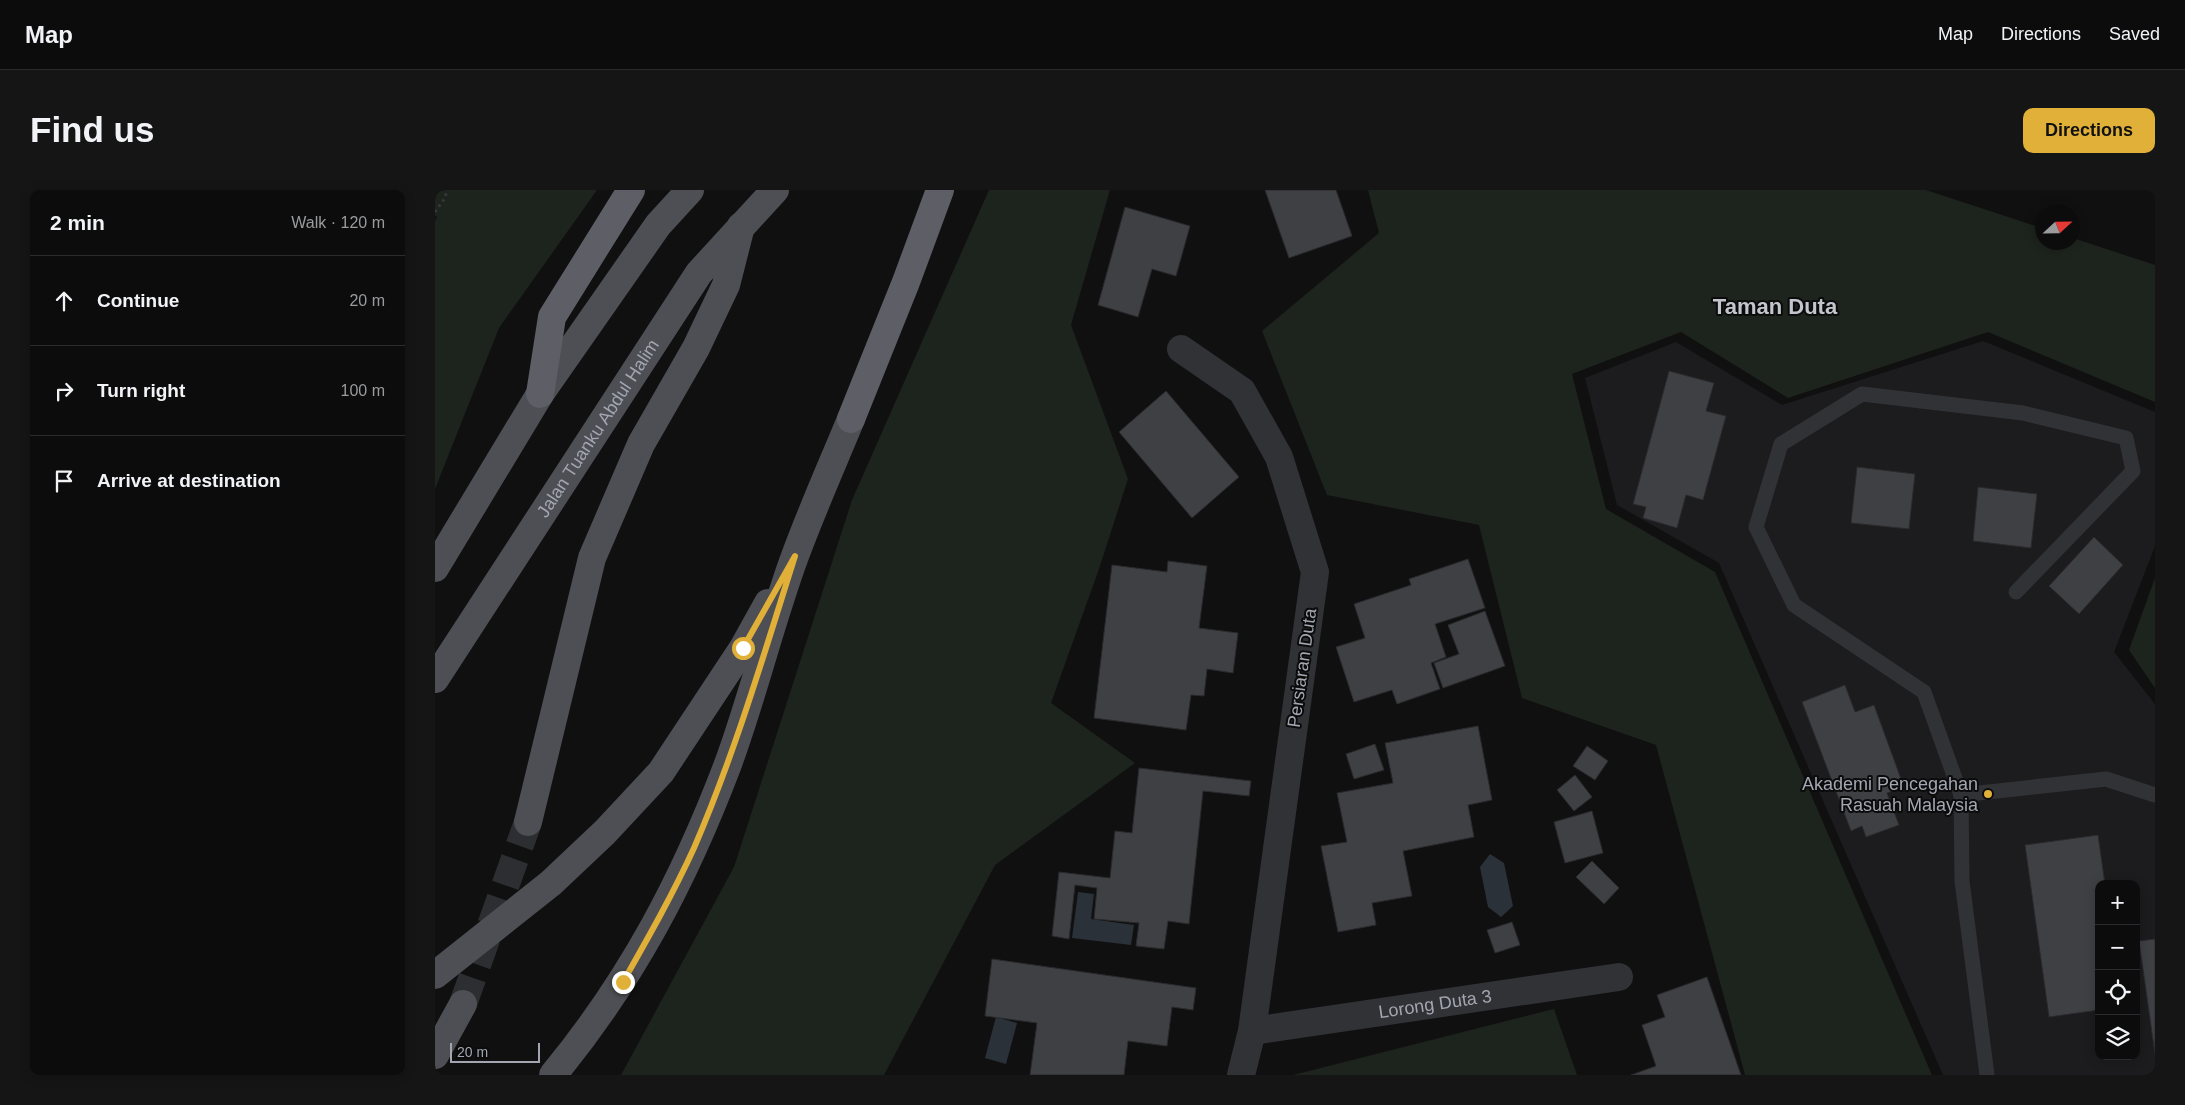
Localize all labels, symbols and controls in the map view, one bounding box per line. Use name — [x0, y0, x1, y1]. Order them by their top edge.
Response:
text: Map — [25, 21, 73, 48]
text: Map — [1938, 24, 1973, 44]
text: Directions — [2001, 24, 2081, 44]
text: Saved — [2109, 24, 2160, 44]
button: Directions — [2023, 108, 2155, 153]
text: Find us — [30, 110, 154, 149]
north arrow — [2035, 205, 2080, 250]
text: 2 min — [50, 211, 105, 234]
text: Walk · 120 m — [291, 214, 385, 231]
icon: ahead — [50, 287, 78, 315]
text: Continue — [97, 290, 179, 311]
text: 20 m — [349, 292, 385, 309]
district label: Taman Duta — [1713, 294, 1838, 319]
street label: Jalan Tuanku Abdul Halim — [533, 336, 663, 521]
icon: right — [50, 377, 78, 405]
text: Turn right — [97, 380, 185, 401]
text: 100 m — [341, 382, 385, 399]
icon: arrive — [50, 467, 78, 495]
text: Arrive at destination — [97, 470, 281, 491]
street label: Persiaran Duta — [1284, 606, 1320, 729]
route start — [732, 637, 755, 660]
place label: Akademi Pencegahan Rasuah Malaysia — [1802, 774, 1979, 815]
marker: Akademi Pencegahan Rasuah Malaysia — [1982, 788, 1994, 800]
map controls — [2095, 880, 2140, 1060]
button: + — [2095, 880, 2140, 925]
button: − — [2095, 925, 2140, 970]
button: locate — [2095, 970, 2140, 1015]
route end — [612, 971, 635, 994]
street label: Lorong Duta 3 — [1377, 986, 1493, 1022]
button: layers — [2095, 1015, 2140, 1060]
scale bar — [450, 1040, 540, 1063]
text: 20 m — [457, 1044, 488, 1060]

